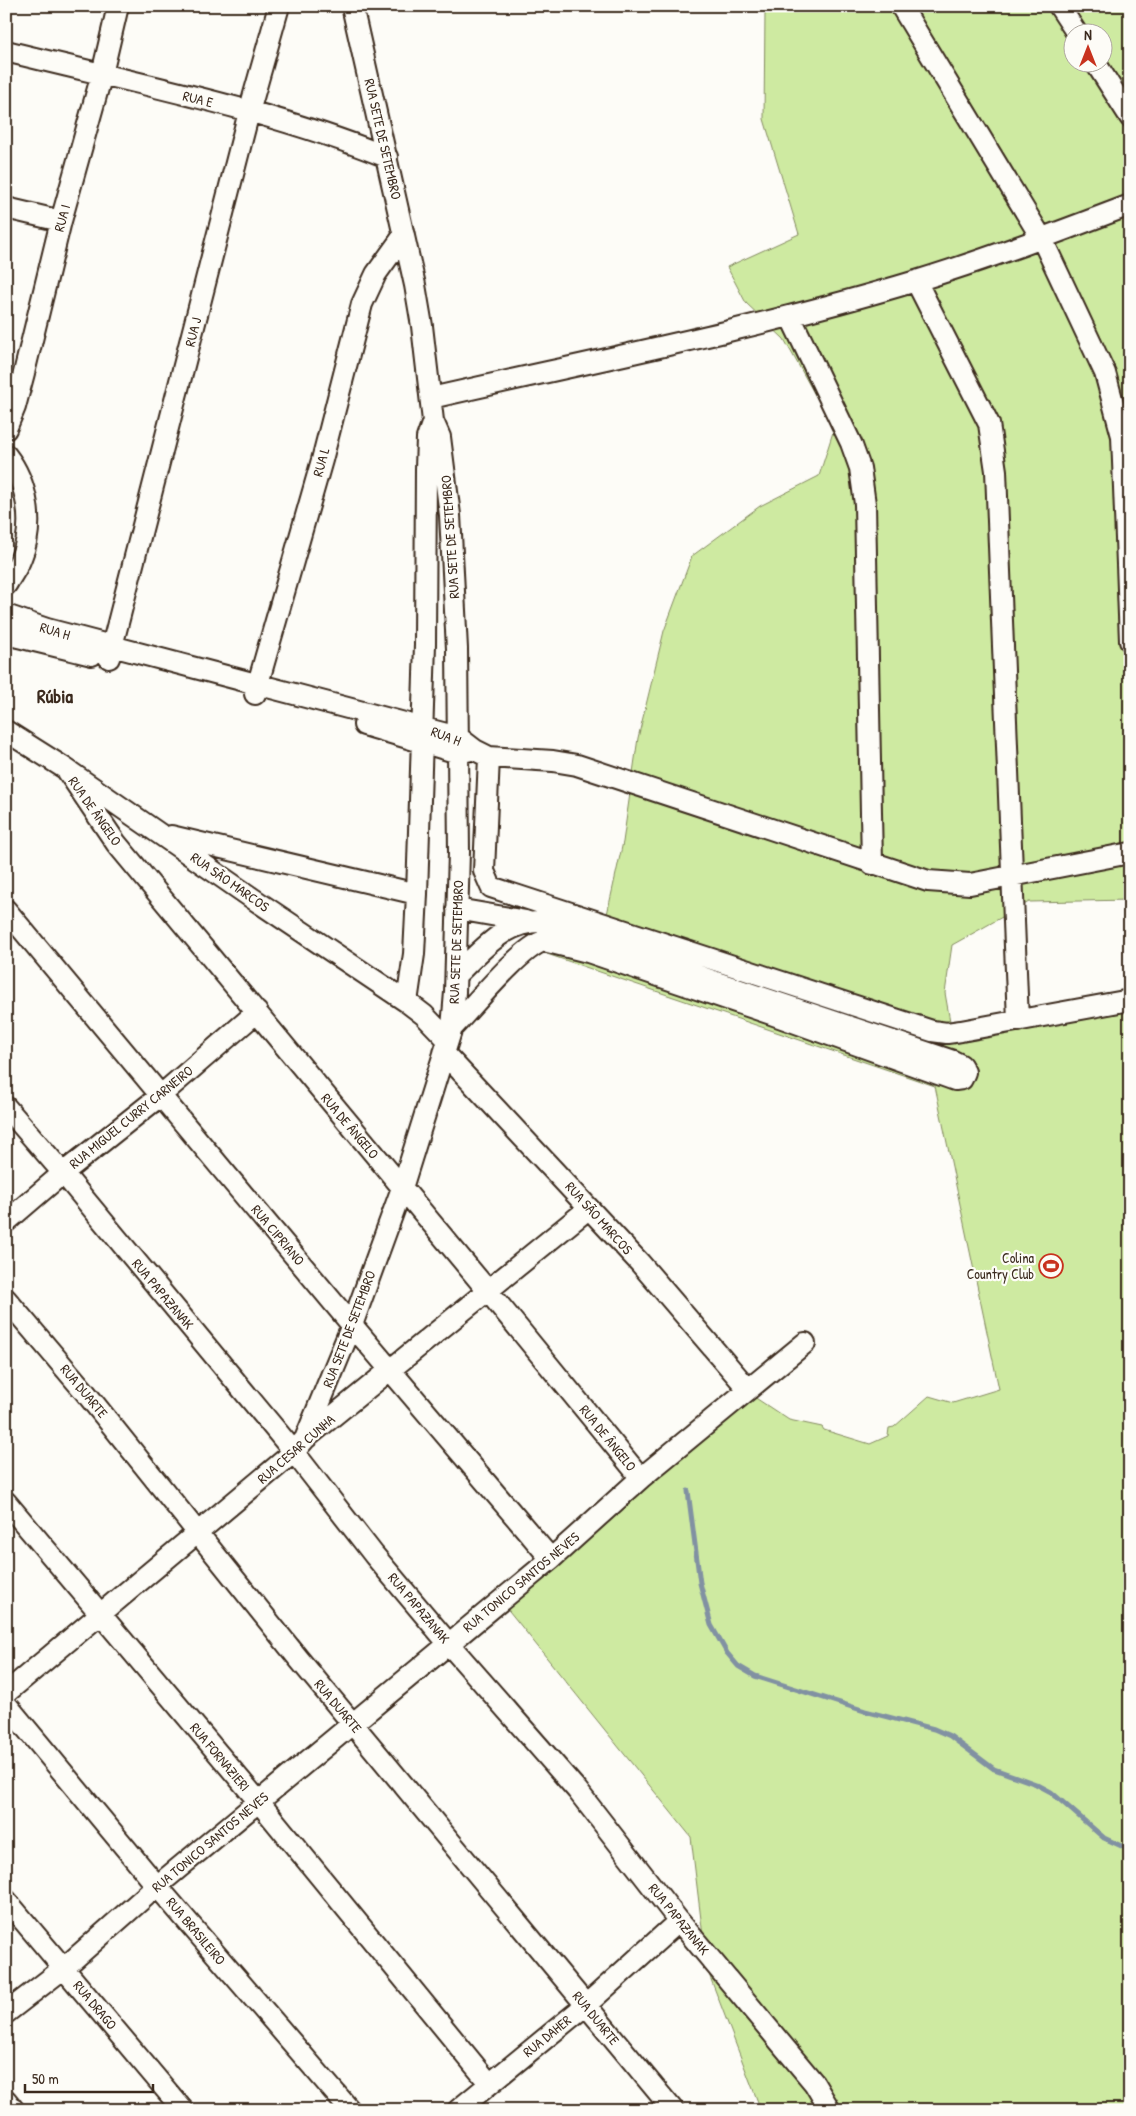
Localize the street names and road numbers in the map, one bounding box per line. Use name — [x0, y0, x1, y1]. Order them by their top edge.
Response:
street label: RUA SETE DE SETEMBRO — [360, 76, 407, 201]
street label: RUA E — [181, 86, 215, 111]
street label: RUA I — [49, 202, 74, 234]
street label: RUA J — [180, 315, 205, 348]
street label: RUA L — [308, 445, 333, 478]
street label: RUA SETE DE SETEMBRO — [436, 474, 463, 599]
street label: RUA H — [38, 617, 73, 644]
street label: RUA H — [428, 721, 464, 750]
street label: RUA DE ÂNGELO — [65, 772, 126, 849]
street label: RUA SÃO MARCOS — [187, 847, 274, 916]
street label: RUA SETE DE SETEMBRO — [444, 880, 467, 1004]
street label: RUA MIGUEL CURRY CARNEIRO — [65, 1061, 197, 1173]
street label: RUA DE ÂNGELO — [317, 1089, 384, 1163]
street label: RUA SÃO MARCOS — [562, 1177, 638, 1259]
street label: RUA CIPRIANO — [247, 1200, 309, 1269]
street label: RUA PAPAZANAK — [128, 1254, 199, 1334]
street label: RUA SETE DE SETEMBRO — [318, 1267, 380, 1390]
street label: RUA DUARTE — [56, 1360, 112, 1421]
street label: RUA DE ÂNGELO — [576, 1400, 641, 1475]
street label: RUA CESAR CUNHA — [253, 1410, 339, 1488]
street label: RUA TONICO SANTOS NEVES — [458, 1527, 583, 1636]
street label: RUA PAPAZANAK — [384, 1568, 455, 1648]
street label: RUA DUARTE — [310, 1675, 366, 1736]
street label: RUA FORNAZIERI — [186, 1718, 255, 1795]
street label: RUA TONICO SANTOS NEVES — [147, 1787, 272, 1896]
street label: RUA PAPAZANAK — [645, 1879, 714, 1959]
street label: RUA BRASILEIRO — [162, 1893, 230, 1969]
street label: RUA DRAGO — [69, 1976, 122, 2033]
street label: RUA DUARTE — [569, 1987, 624, 2049]
street label: RUA DAHER — [519, 2010, 575, 2061]

